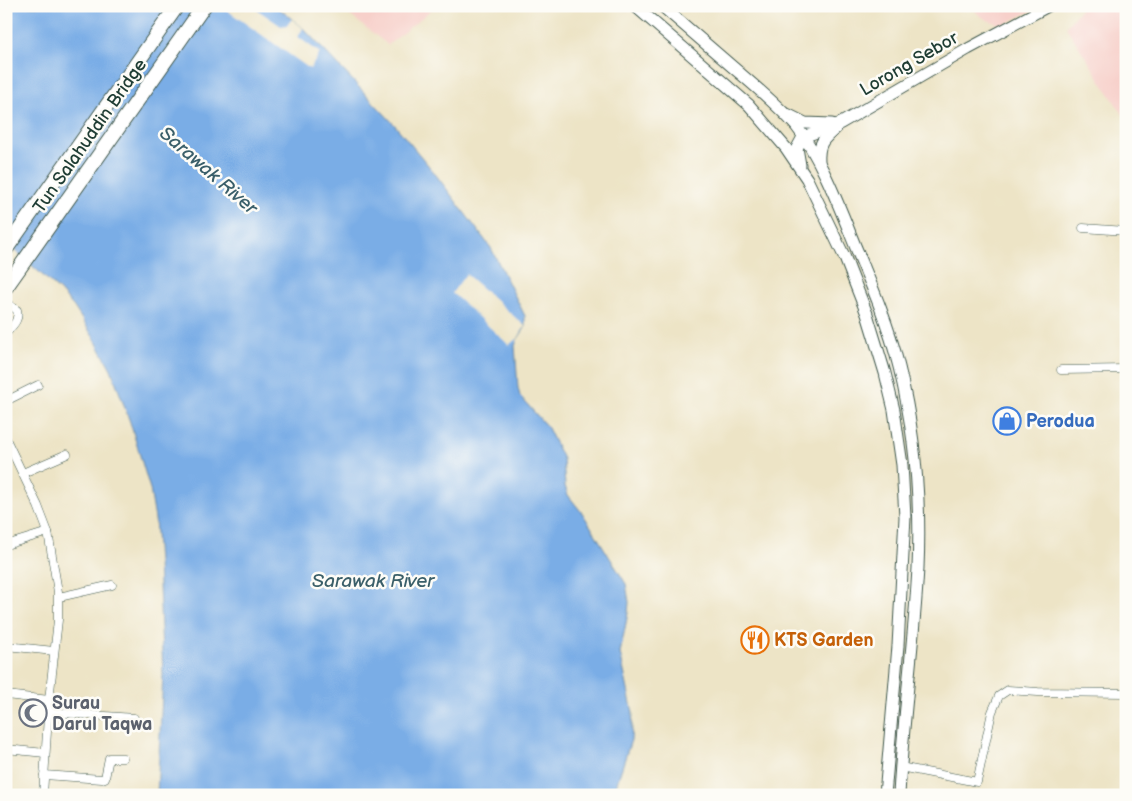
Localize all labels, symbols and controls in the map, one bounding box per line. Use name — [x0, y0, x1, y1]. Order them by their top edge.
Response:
street label: Lorong Sebor — [856, 27, 962, 101]
street label: Tun Salahuddin Bridge — [29, 55, 151, 217]
water label: Sarawak River — [154, 122, 263, 221]
shop icon: Perodua — [992, 406, 1022, 436]
place label: Perodua — [1026, 411, 1095, 432]
water label: Sarawak River — [312, 570, 435, 593]
restaurant icon: KTS Garden — [740, 625, 770, 655]
place label: KTS Garden — [774, 630, 874, 651]
place label: Surau Darul Taqwa — [52, 693, 152, 735]
mosque icon: Surau Darul Taqwa — [18, 698, 48, 728]

